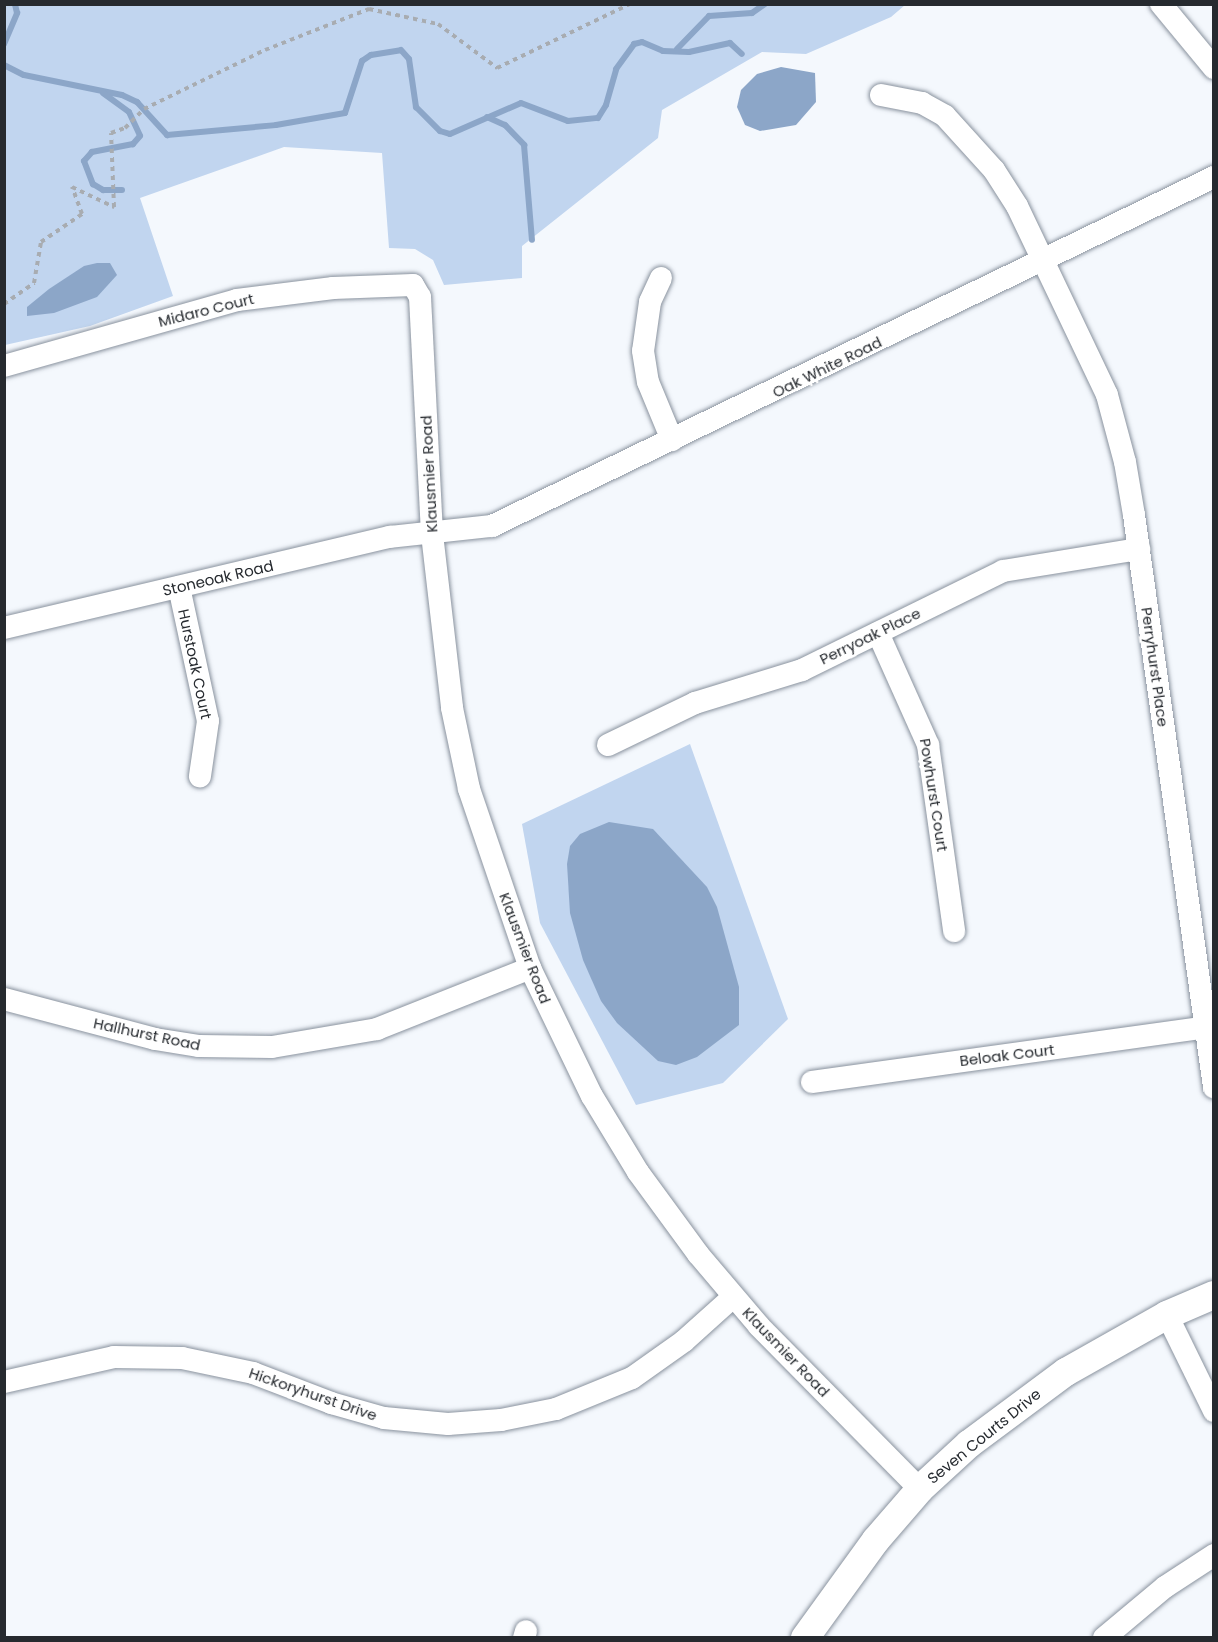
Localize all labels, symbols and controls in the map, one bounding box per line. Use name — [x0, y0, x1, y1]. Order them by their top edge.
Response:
street label: Midaro Court — [156, 289, 256, 331]
street label: Oak White Road — [769, 333, 885, 401]
street label: Klausmier Road — [417, 415, 441, 533]
street label: Stoneoak Road — [161, 556, 275, 600]
street label: Perryoak Place — [817, 604, 923, 668]
street label: Perryhurst Place — [1138, 606, 1172, 728]
street label: Hurstoak Court — [175, 607, 215, 721]
street label: Powhurst Court — [916, 737, 952, 853]
street label: Klausmier Road — [496, 890, 554, 1006]
street label: Hallhurst Road — [92, 1014, 202, 1054]
street label: Beloak Court — [959, 1040, 1055, 1070]
street label: Klausmier Road — [739, 1304, 833, 1400]
street label: Hickoryhurst Drive — [247, 1364, 379, 1424]
street label: Seven Courts Drive — [924, 1385, 1044, 1487]

